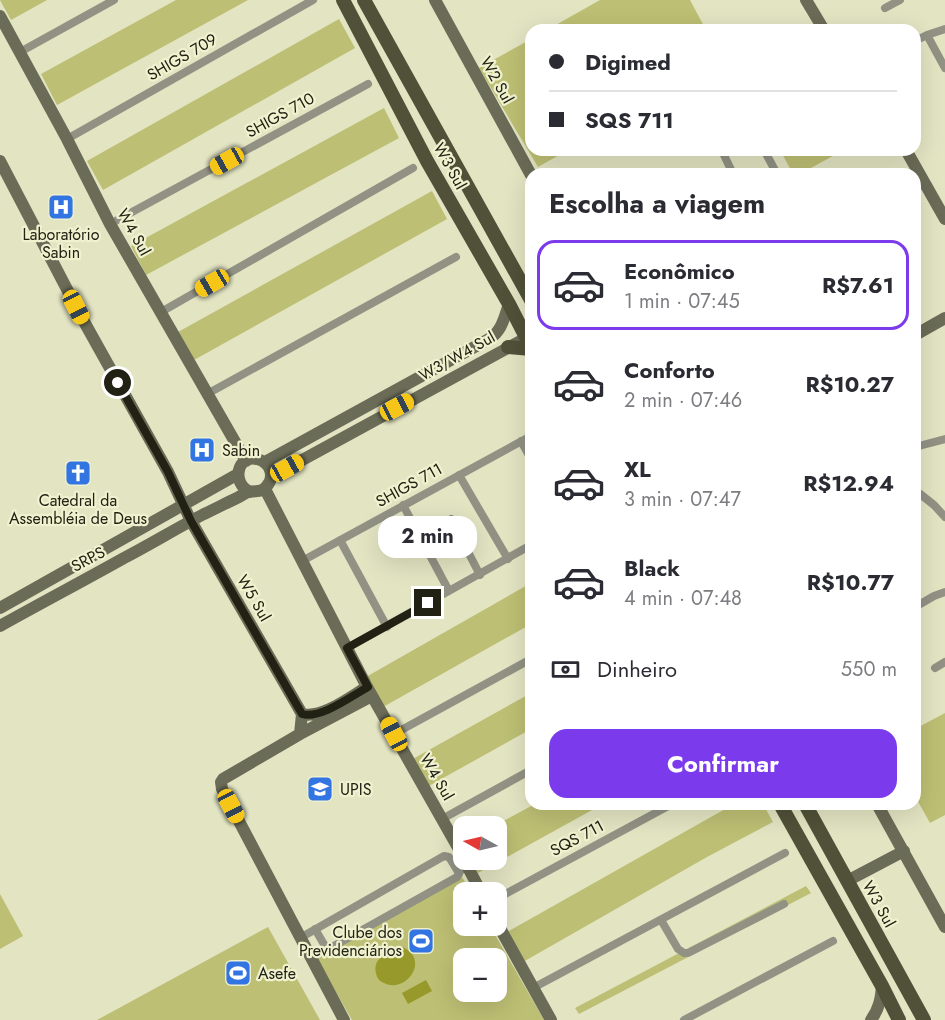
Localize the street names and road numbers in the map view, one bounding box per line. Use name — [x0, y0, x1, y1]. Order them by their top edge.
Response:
street label: SHIGS 709 — [143, 28, 221, 86]
street label: W2 Sul — [475, 52, 519, 108]
street label: SHIGS 710 — [241, 87, 319, 143]
street label: W3 Sul — [428, 138, 472, 194]
street label: W4 Sul — [112, 204, 156, 260]
street label: W3/W4 Sul — [415, 326, 499, 386]
street label: SHIGS 711 — [372, 457, 446, 513]
street label: SRPS — [67, 540, 109, 577]
street label: W5 Sul — [231, 570, 277, 626]
street label: W4 Sul — [414, 749, 460, 805]
street label: SQS 711 — [546, 814, 608, 862]
street label: W3 Sul — [857, 876, 901, 932]

